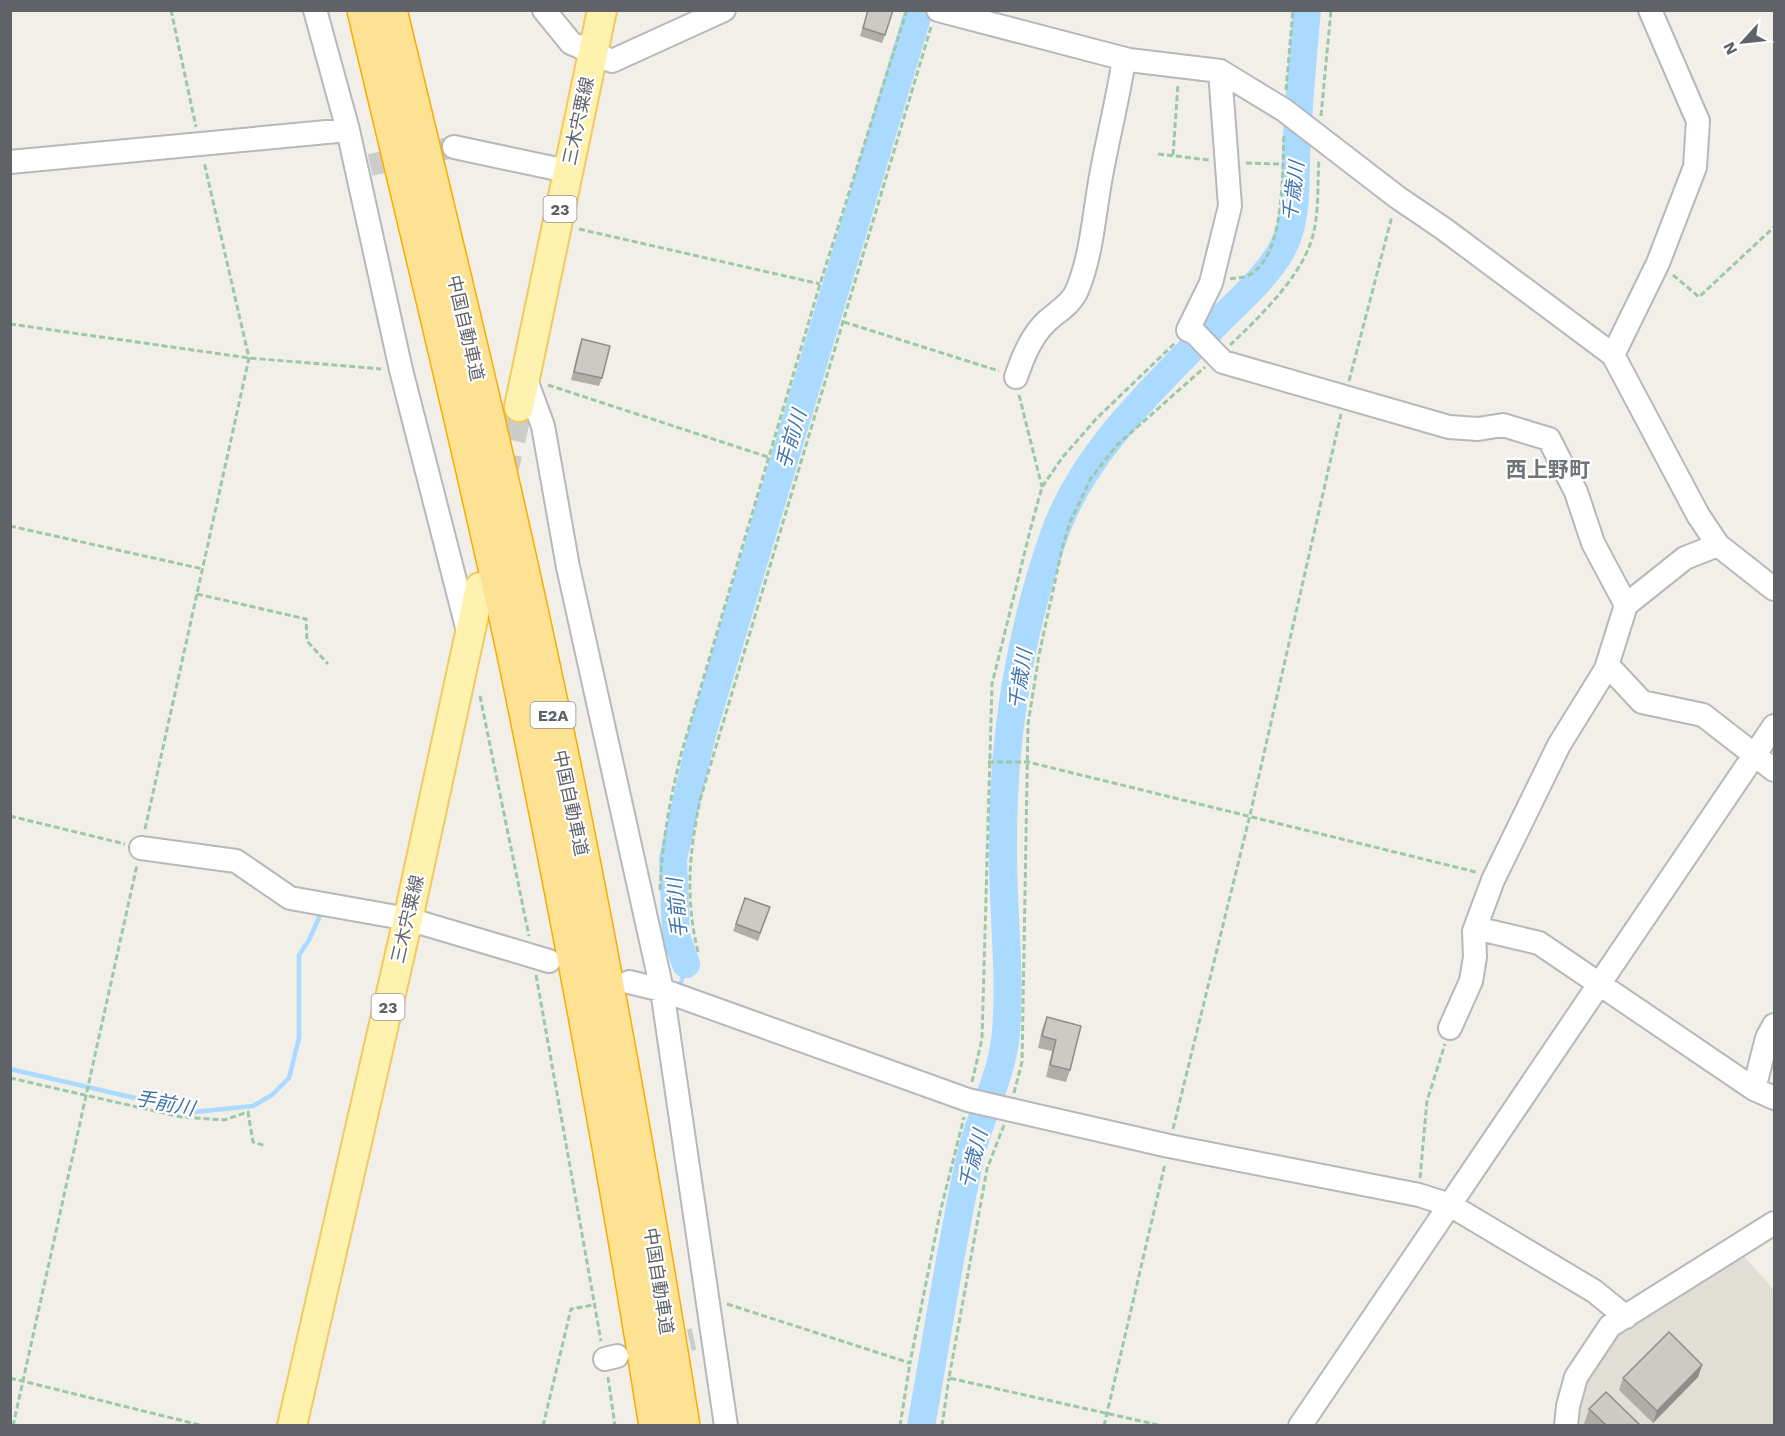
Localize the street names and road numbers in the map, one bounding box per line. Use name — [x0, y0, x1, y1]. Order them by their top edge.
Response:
street label: 三木宍粟線 — [558, 75, 598, 167]
road number: 23 — [544, 196, 576, 222]
street label: 中国自動車道 — [444, 273, 488, 383]
road number: E2A — [530, 702, 576, 728]
street label: 中国自動車道 — [550, 748, 592, 858]
street label: 三木宍粟線 — [387, 873, 427, 965]
road number: 23 — [372, 994, 404, 1020]
street label: 中国自動車道 — [640, 1226, 678, 1336]

